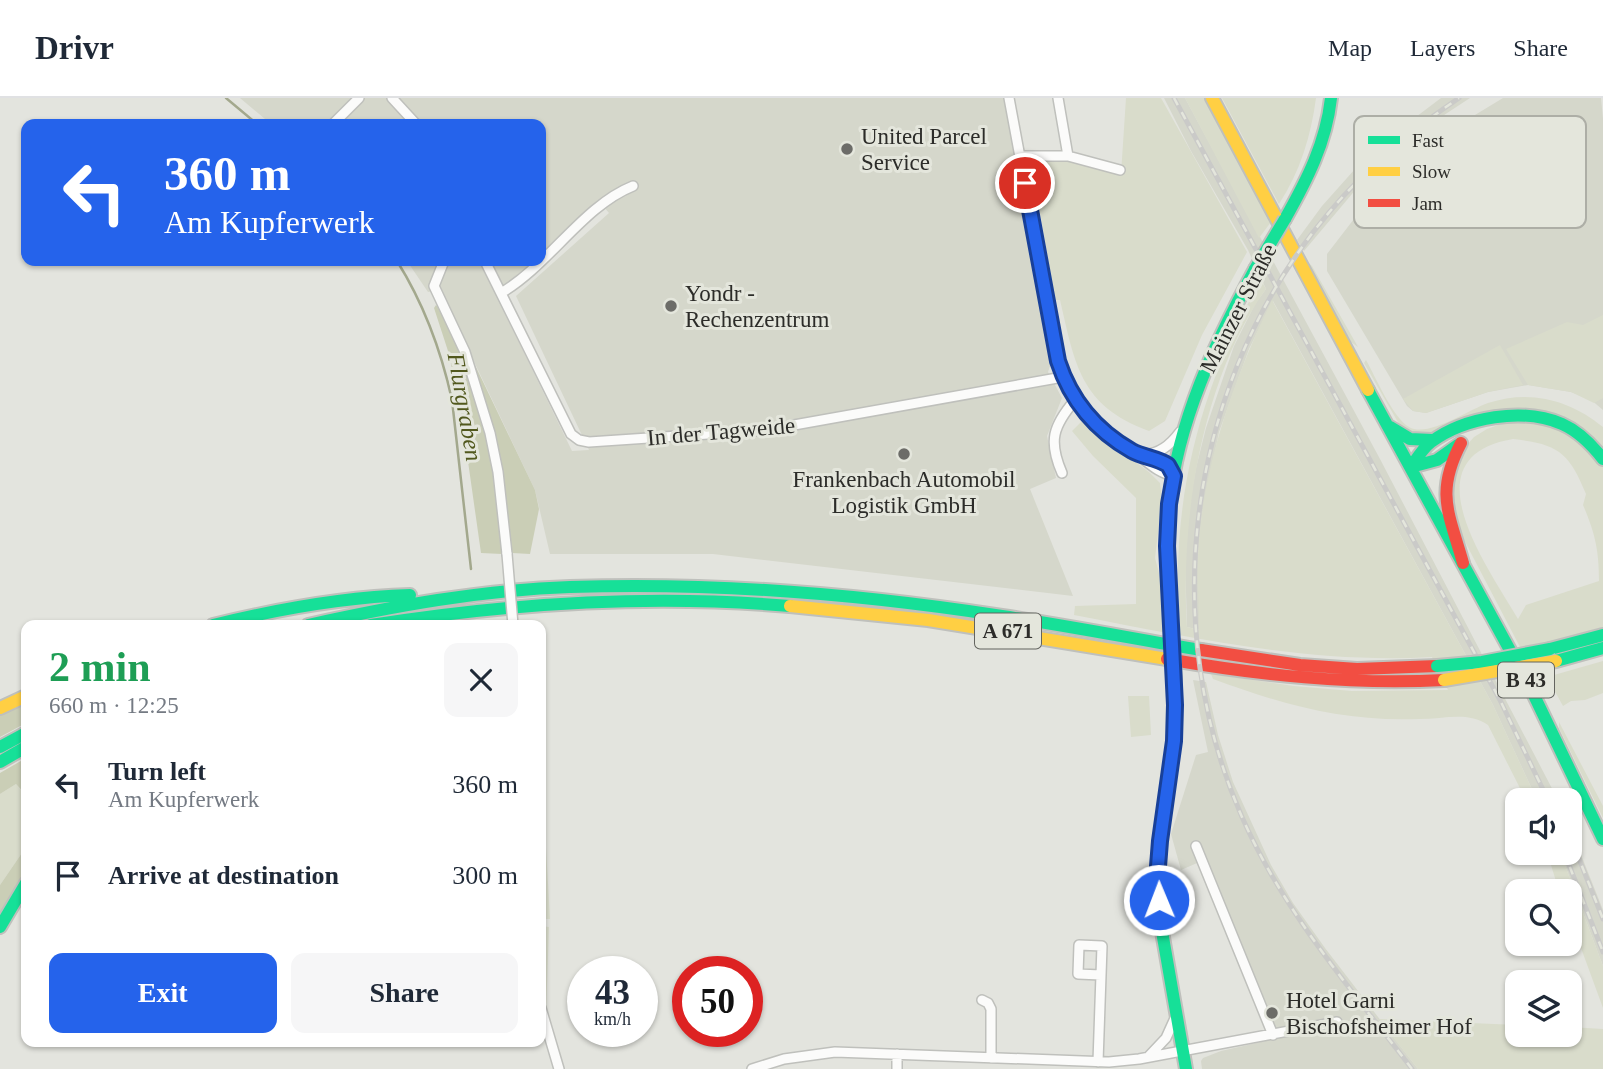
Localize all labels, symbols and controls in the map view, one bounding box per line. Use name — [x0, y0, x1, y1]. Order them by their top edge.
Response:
text: Drivr — [35, 30, 114, 66]
text: Map — [1328, 35, 1372, 61]
text: Layers — [1410, 35, 1475, 61]
text: Share — [1513, 35, 1568, 61]
legend — [1354, 116, 1586, 228]
place label: United Parcel Service — [861, 124, 987, 175]
text: Fast — [1412, 130, 1444, 151]
marker: United Parcel Service — [839, 141, 855, 157]
text: 360 m — [164, 146, 291, 201]
icon: left — [49, 147, 140, 238]
pin — [995, 153, 1055, 213]
text: Slow — [1412, 161, 1451, 182]
icon: arrive — [1006, 164, 1044, 202]
text: Jam — [1412, 193, 1443, 214]
text: Am Kupferwerk — [164, 204, 375, 240]
street label: Mainzer Straße — [1195, 240, 1282, 377]
place label: Yondr - Rechenzentrum — [685, 281, 829, 332]
marker: Yondr - Rechenzentrum — [663, 298, 679, 314]
water label: Flurgraben — [442, 350, 487, 463]
street label: In der Tagweide — [646, 413, 796, 450]
marker: Frankenbach Automobil Logistik GmbH — [896, 446, 912, 462]
place label: Frankenbach Automobil Logistik GmbH — [793, 467, 1015, 518]
road number: A 671 — [975, 614, 1041, 648]
button: close — [444, 643, 518, 717]
text: 2 min — [49, 644, 151, 690]
road number: B 43 — [1498, 662, 1554, 698]
text: 660 m · 12:25 — [49, 693, 179, 718]
text: Turn left — [108, 757, 206, 786]
icon: left — [49, 766, 87, 804]
text: 360 m — [452, 770, 518, 799]
text: Am Kupferwerk — [108, 787, 259, 812]
map controls — [1505, 788, 1582, 1047]
button: sound — [1505, 788, 1582, 865]
icon: arrive — [49, 857, 87, 895]
text: Arrive at destination — [108, 861, 339, 890]
text: 300 m — [452, 861, 518, 890]
position arrow — [1122, 863, 1196, 937]
button: search — [1505, 879, 1582, 956]
button: Exit — [49, 953, 277, 1033]
button: Share — [291, 953, 518, 1033]
speed limit sign: 50 — [672, 956, 763, 1047]
button: layers — [1505, 970, 1582, 1047]
text: 43 — [595, 973, 630, 1012]
place label: Hotel Garni Bischofsheimer Hof — [1286, 988, 1472, 1039]
marker: Hotel Garni Bischofsheimer Hof — [1264, 1005, 1280, 1021]
text: km/h — [594, 1009, 631, 1029]

